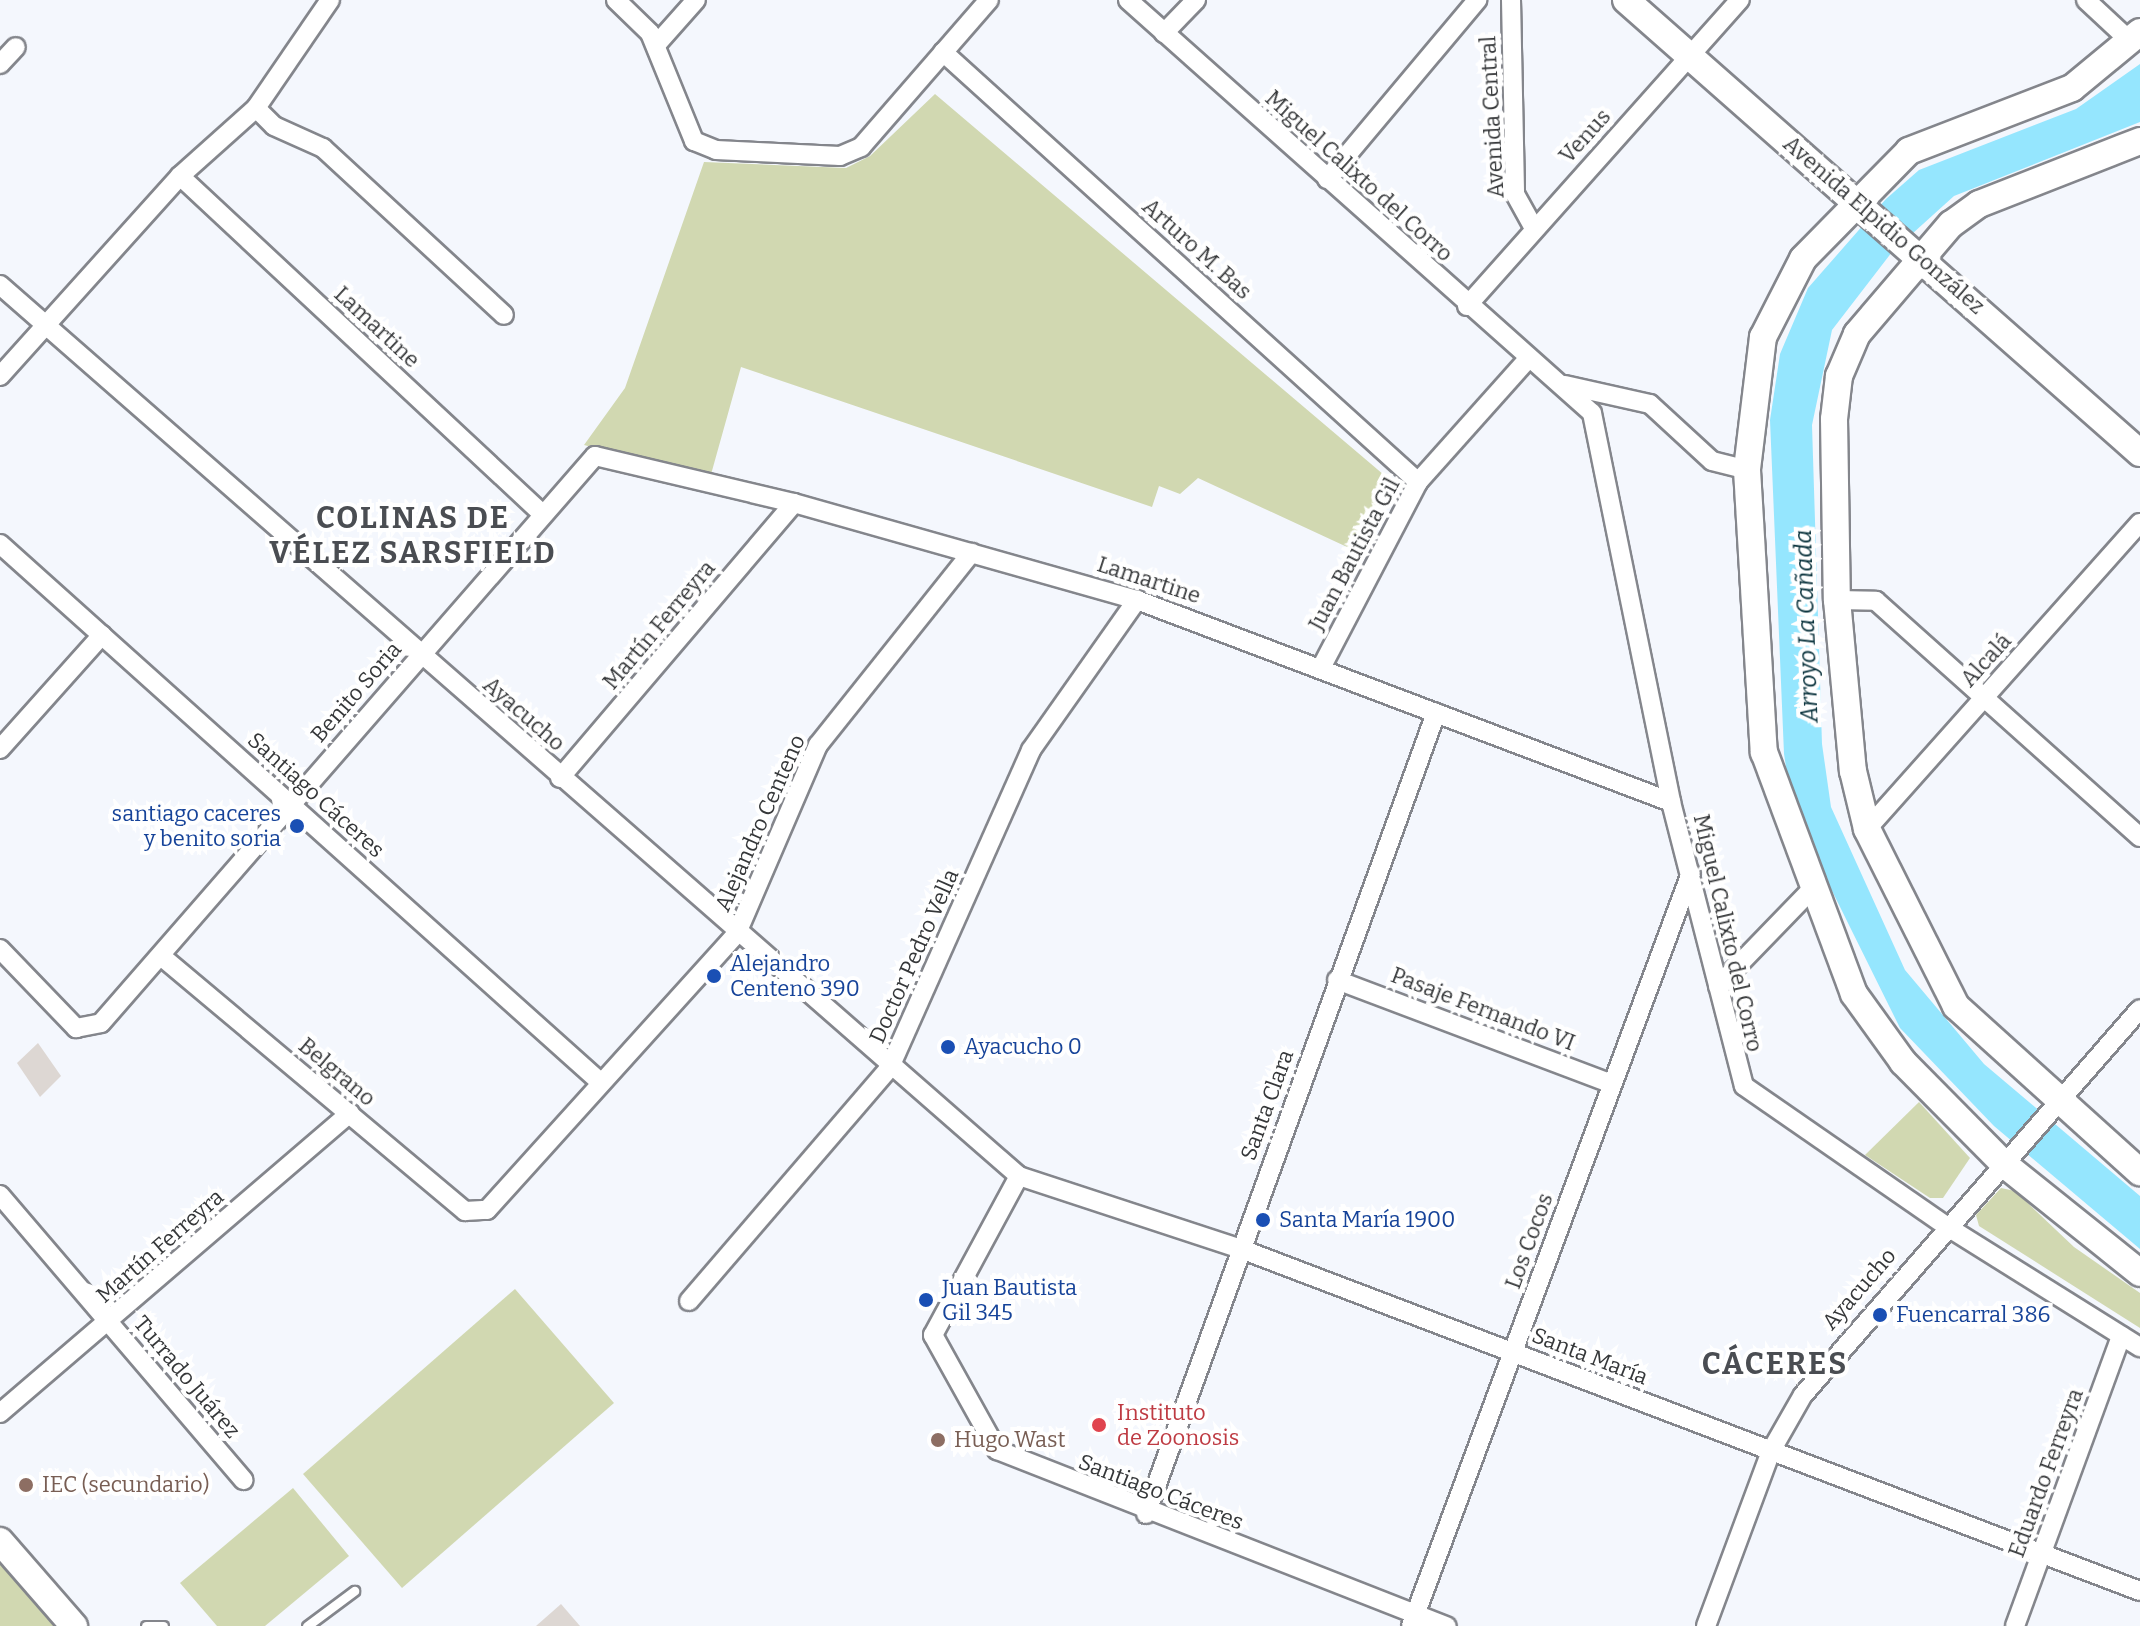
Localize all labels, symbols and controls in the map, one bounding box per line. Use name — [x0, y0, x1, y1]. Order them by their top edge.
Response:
street label: Avenida Central — [1475, 35, 1509, 199]
street label: Miguel Calixto del Corro — [1260, 85, 1458, 267]
street label: Venus — [1554, 103, 1616, 169]
street label: Avenida Elpidio González — [1778, 130, 1990, 320]
street label: Arturo M. Bas — [1137, 193, 1257, 305]
street label: Lamartine — [329, 281, 425, 373]
street label: Juan Bautista Gil — [1303, 473, 1405, 635]
district label: COLINAS DE VÉLEZ SARSFIELD — [269, 500, 557, 570]
water label: Arroyo La Cañada — [1789, 529, 1825, 723]
street label: Lamartine — [1094, 551, 1204, 609]
street label: Martín Ferreyra — [597, 555, 721, 695]
street label: Alcalá — [1955, 628, 2017, 692]
street label: Benito Soria — [305, 636, 407, 748]
street label: Ayacucho — [478, 671, 570, 757]
street label: Santiago Cáceres — [242, 727, 390, 863]
street label: Alejandro Centeno — [709, 731, 811, 915]
place label: santiago caceres y benito soria — [112, 800, 281, 852]
street label: Miguel Calixto del Corro — [1688, 812, 1768, 1054]
marker: santiago caceres y benito soria — [288, 817, 306, 835]
street label: Doctor Pedro Vella — [864, 865, 964, 1047]
place label: Alejandro Centeno 390 — [730, 950, 860, 1002]
street label: Pasaje Fernando VI — [1387, 962, 1579, 1056]
marker: Alejandro Centeno 390 — [705, 967, 723, 985]
street label: Belgrano — [293, 1032, 381, 1112]
place label: Ayacucho 0 — [964, 1034, 1082, 1060]
marker: Ayacucho 0 — [939, 1038, 957, 1056]
street label: Santa Clara — [1235, 1046, 1299, 1164]
street label: Martín Ferreyra — [91, 1184, 229, 1308]
street label: Los Cocos — [1500, 1190, 1558, 1292]
place label: Santa María 1900 — [1279, 1207, 1455, 1233]
marker: Santa María 1900 — [1254, 1211, 1272, 1229]
street label: Ayacucho — [1816, 1243, 1902, 1335]
place label: Juan Bautista Gil 345 — [942, 1274, 1077, 1326]
marker: Juan Bautista Gil 345 — [917, 1291, 935, 1309]
place label: Fuencarral 386 — [1896, 1302, 2051, 1328]
marker: Fuencarral 386 — [1871, 1306, 1889, 1324]
street label: Turrado Juárez — [128, 1311, 246, 1443]
street label: Santa María — [1528, 1322, 1652, 1390]
district label: CÁCERES — [1702, 1346, 1848, 1382]
street label: Eduardo Ferreyra — [2003, 1385, 2089, 1561]
place label: Instituto de Zoonosis — [1117, 1399, 1239, 1450]
marker: Instituto de Zoonosis — [1088, 1414, 1110, 1436]
place label: Hugo Wast — [954, 1427, 1065, 1453]
marker: Hugo Wast — [929, 1431, 947, 1449]
street label: Santiago Cáceres — [1075, 1448, 1247, 1536]
place label: IEC (secundario) — [42, 1472, 210, 1498]
marker: IEC (secundario) — [17, 1476, 35, 1494]

